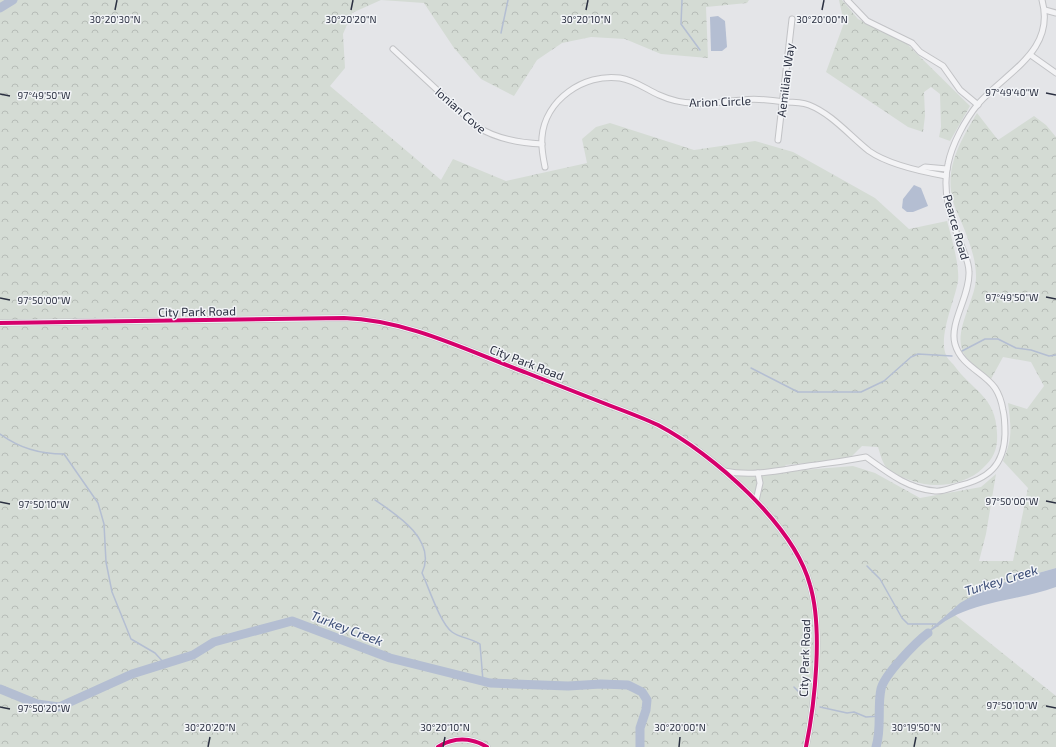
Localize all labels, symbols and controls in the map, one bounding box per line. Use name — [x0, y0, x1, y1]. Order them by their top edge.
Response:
text: 30°20'30"N — [89, 13, 141, 25]
text: 30°20'20"N — [325, 13, 377, 25]
text: 30°20'10"N — [561, 13, 611, 25]
text: 30°20'00"N — [796, 13, 848, 25]
street label: Aemilian Way — [774, 42, 797, 118]
street label: Ionian Cove — [433, 84, 489, 136]
text: 97°49'40"W — [985, 86, 1039, 98]
text: 97°49'50"W — [18, 89, 71, 101]
street label: Arion Circle — [689, 93, 751, 109]
street label: Pearce Road — [941, 193, 973, 261]
text: 97°49'50"W — [986, 291, 1039, 303]
text: 97°50'00"W — [17, 294, 71, 306]
street label: City Park Road — [158, 303, 236, 319]
street label: City Park Road — [488, 342, 566, 382]
text: 97°50'00"W — [985, 495, 1039, 507]
text: 97°50'10"W — [19, 498, 70, 510]
water label: Turkey Creek — [962, 561, 1040, 599]
water label: Turkey Creek — [309, 607, 385, 649]
street label: City Park Road — [796, 619, 812, 697]
text: 97°50'10"W — [987, 699, 1038, 711]
text: 97°50'20"W — [18, 702, 71, 714]
text: 30°20'20"N — [184, 721, 236, 733]
text: 30°20'10"N — [420, 721, 470, 733]
text: 30°20'00"N — [654, 721, 706, 733]
text: 30°19'50"N — [892, 721, 940, 733]

